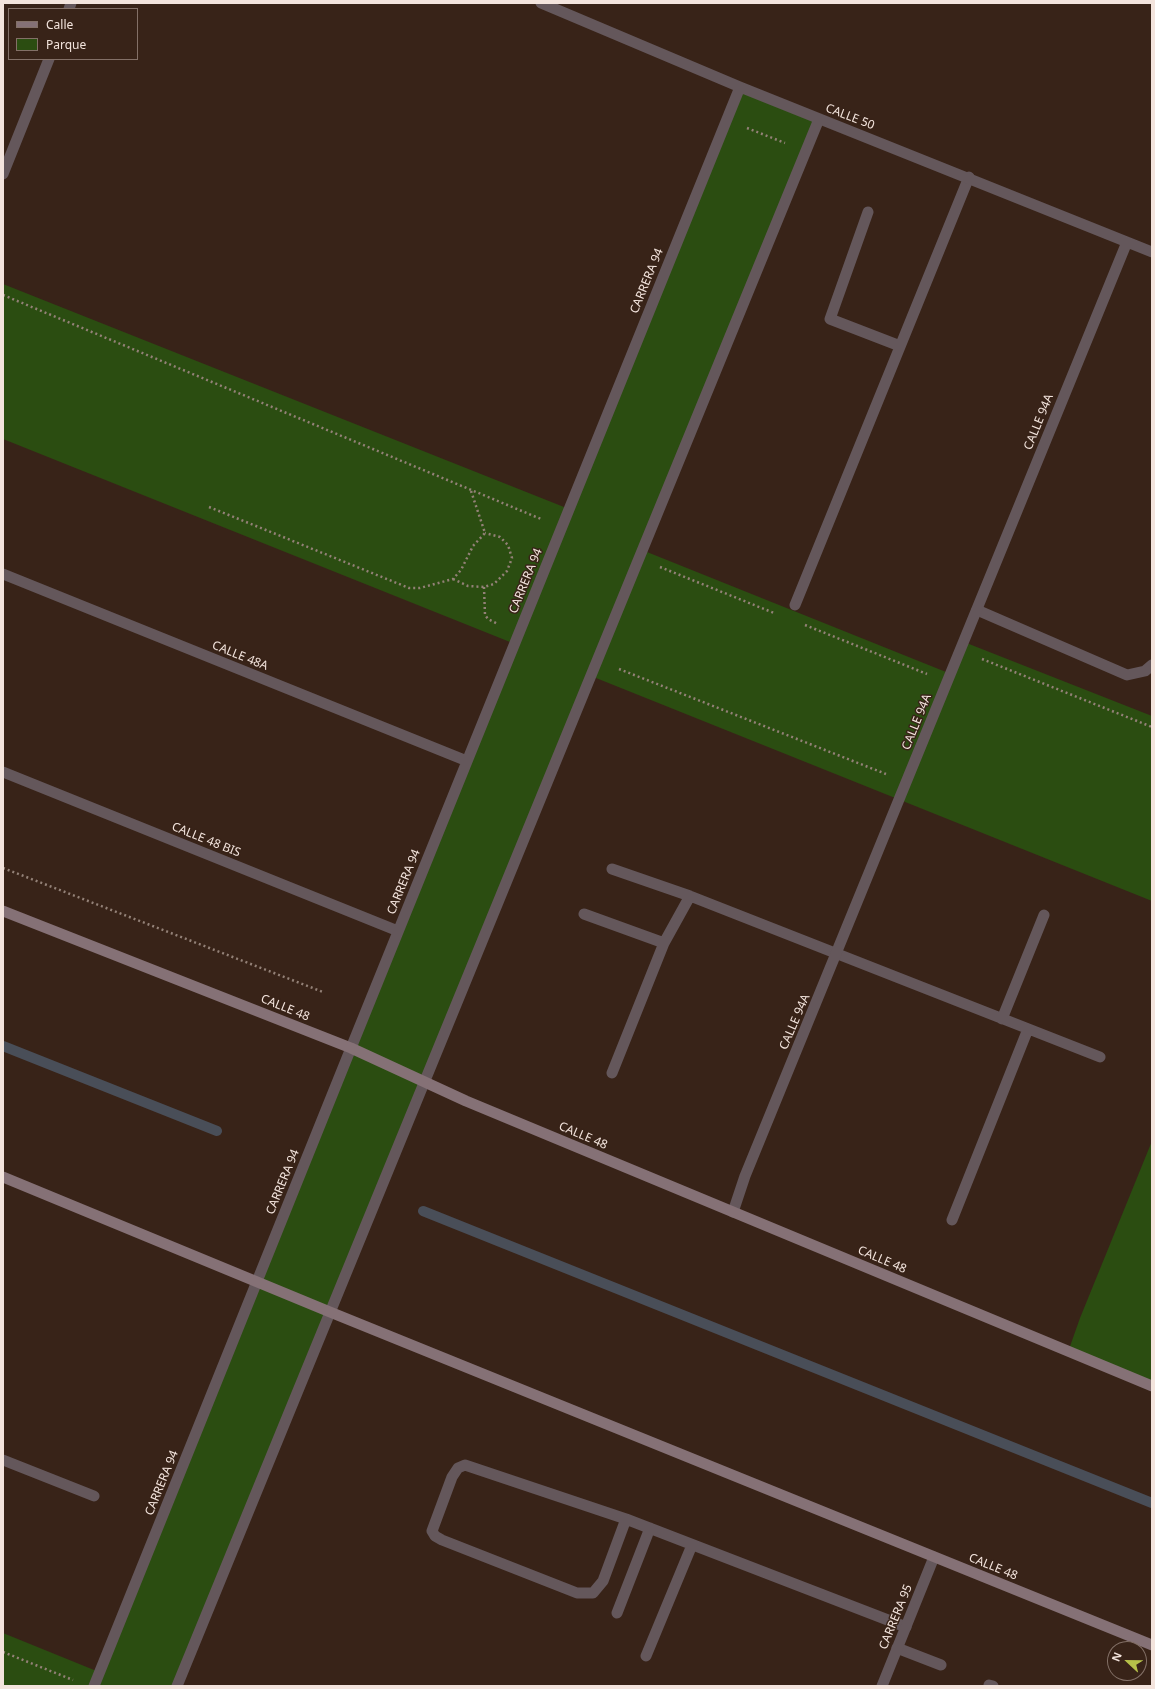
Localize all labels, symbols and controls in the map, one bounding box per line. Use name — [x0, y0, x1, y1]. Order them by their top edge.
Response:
legend — [8, 8, 138, 60]
text: Calle — [46, 16, 73, 33]
text: Parque — [46, 36, 86, 53]
street label: CALLE 50 — [823, 101, 877, 133]
street label: CARRERA 94 — [627, 246, 667, 316]
street label: CALLE 94A — [1021, 392, 1057, 452]
street label: CARRERA 94 — [506, 546, 546, 616]
street label: CALLE 48A — [210, 638, 270, 674]
street label: CALLE 94A — [899, 692, 935, 752]
street label: CALLE 48 BIS — [169, 820, 243, 860]
street label: CARRERA 94 — [384, 847, 424, 917]
street label: CALLE 48 — [258, 992, 312, 1024]
street label: CALLE 94A — [777, 992, 813, 1052]
street label: CALLE 48 — [557, 1119, 609, 1153]
street label: CARRERA 94 — [263, 1147, 303, 1217]
street label: CALLE 48 — [856, 1243, 908, 1277]
street label: CARRERA 94 — [142, 1448, 182, 1518]
street label: CALLE 48 — [966, 1551, 1020, 1583]
street label: CARRERA 95 — [876, 1582, 916, 1652]
north arrow — [1107, 1641, 1147, 1681]
text: N — [1108, 1650, 1125, 1664]

